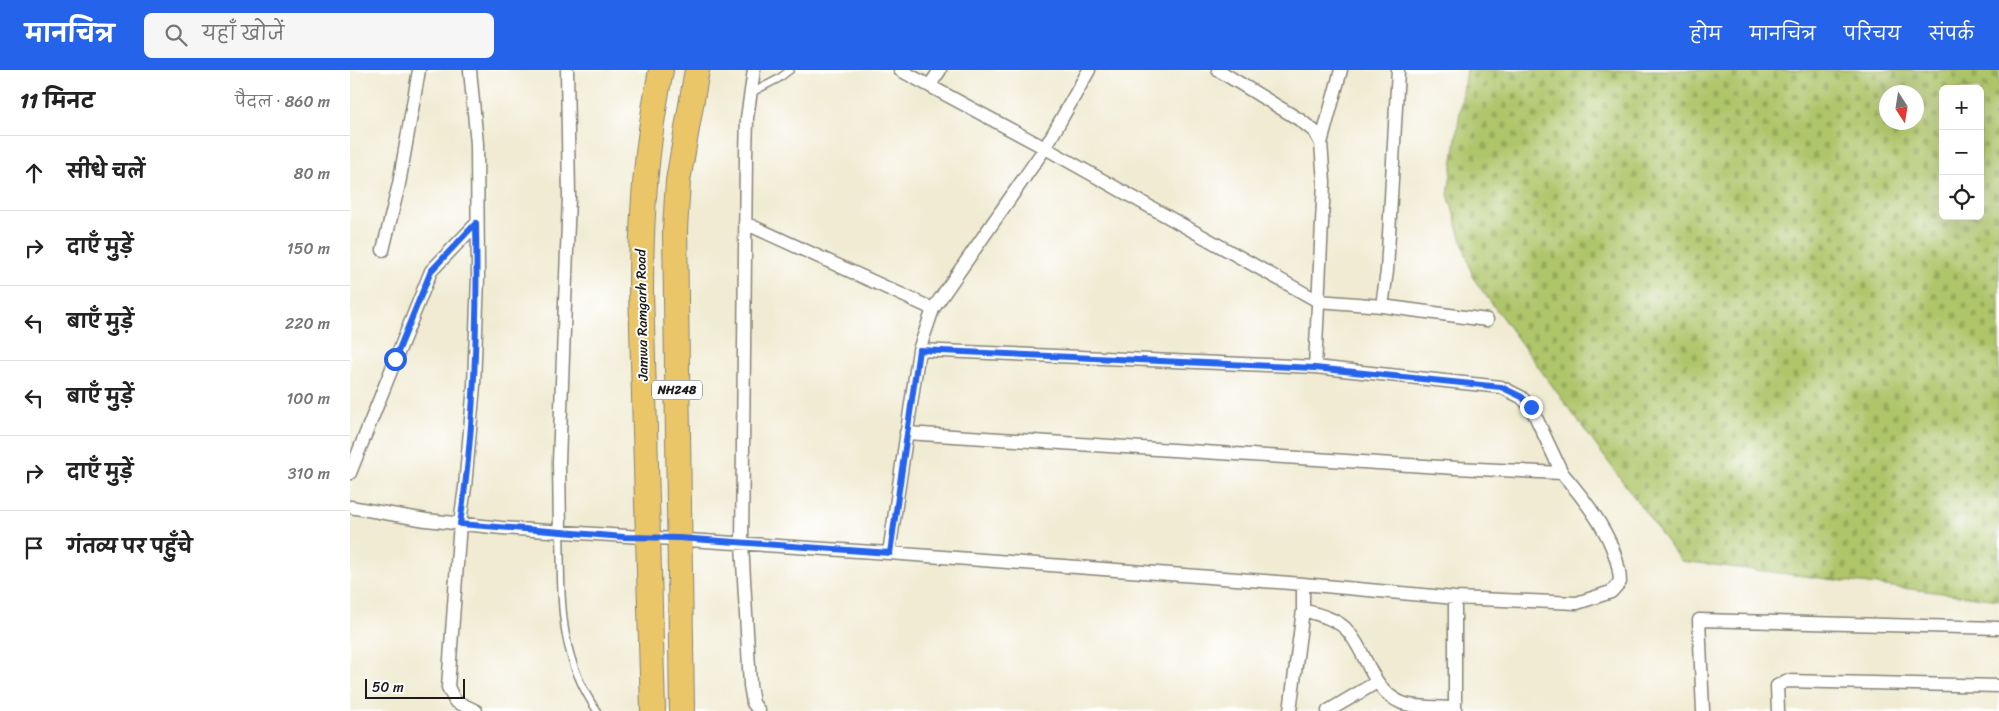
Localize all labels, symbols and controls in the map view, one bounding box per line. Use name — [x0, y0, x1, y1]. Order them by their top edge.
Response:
text: मानचित्र — [25, 13, 114, 55]
search box — [144, 13, 494, 58]
text: यहाँ खोजें — [202, 17, 284, 50]
text: होम — [1690, 18, 1722, 50]
text: मानचित्र — [1750, 18, 1816, 50]
text: परिचय — [1844, 18, 1901, 50]
text: संपर्क — [1929, 18, 1974, 50]
icon: search — [162, 21, 190, 49]
text: 11 मिनट — [20, 82, 94, 120]
north arrow — [1879, 85, 1924, 130]
map controls — [1939, 85, 1984, 220]
button: + — [1939, 85, 1984, 130]
text: पैदल · 860 m — [235, 87, 330, 116]
button: − — [1939, 130, 1984, 175]
text: सीधे चलें — [67, 155, 145, 188]
icon: ahead — [20, 159, 48, 187]
text: 80 m — [294, 159, 330, 188]
button: locate — [1939, 175, 1984, 220]
text: दाएँ मुड़ें — [67, 230, 133, 263]
icon: right — [20, 234, 48, 262]
text: 150 m — [287, 234, 330, 263]
street label: Jamwa Ramgarh Road — [628, 247, 656, 382]
text: बाएँ मुड़ें — [67, 305, 134, 338]
icon: left — [20, 309, 48, 337]
text: 220 m — [285, 309, 330, 338]
route start — [384, 348, 407, 371]
text: बाएँ मुड़ें — [67, 380, 134, 413]
road number: NH248 — [652, 380, 702, 400]
icon: left — [20, 384, 48, 412]
text: 100 m — [286, 384, 330, 413]
route end — [1520, 396, 1543, 419]
text: दाएँ मुड़ें — [67, 455, 133, 488]
icon: right — [20, 459, 48, 487]
text: 310 m — [288, 459, 330, 488]
text: गंतव्य पर पहुँचे — [67, 530, 192, 563]
icon: arrive — [20, 534, 48, 562]
text: 50 m — [372, 675, 404, 700]
scale bar — [365, 676, 465, 699]

